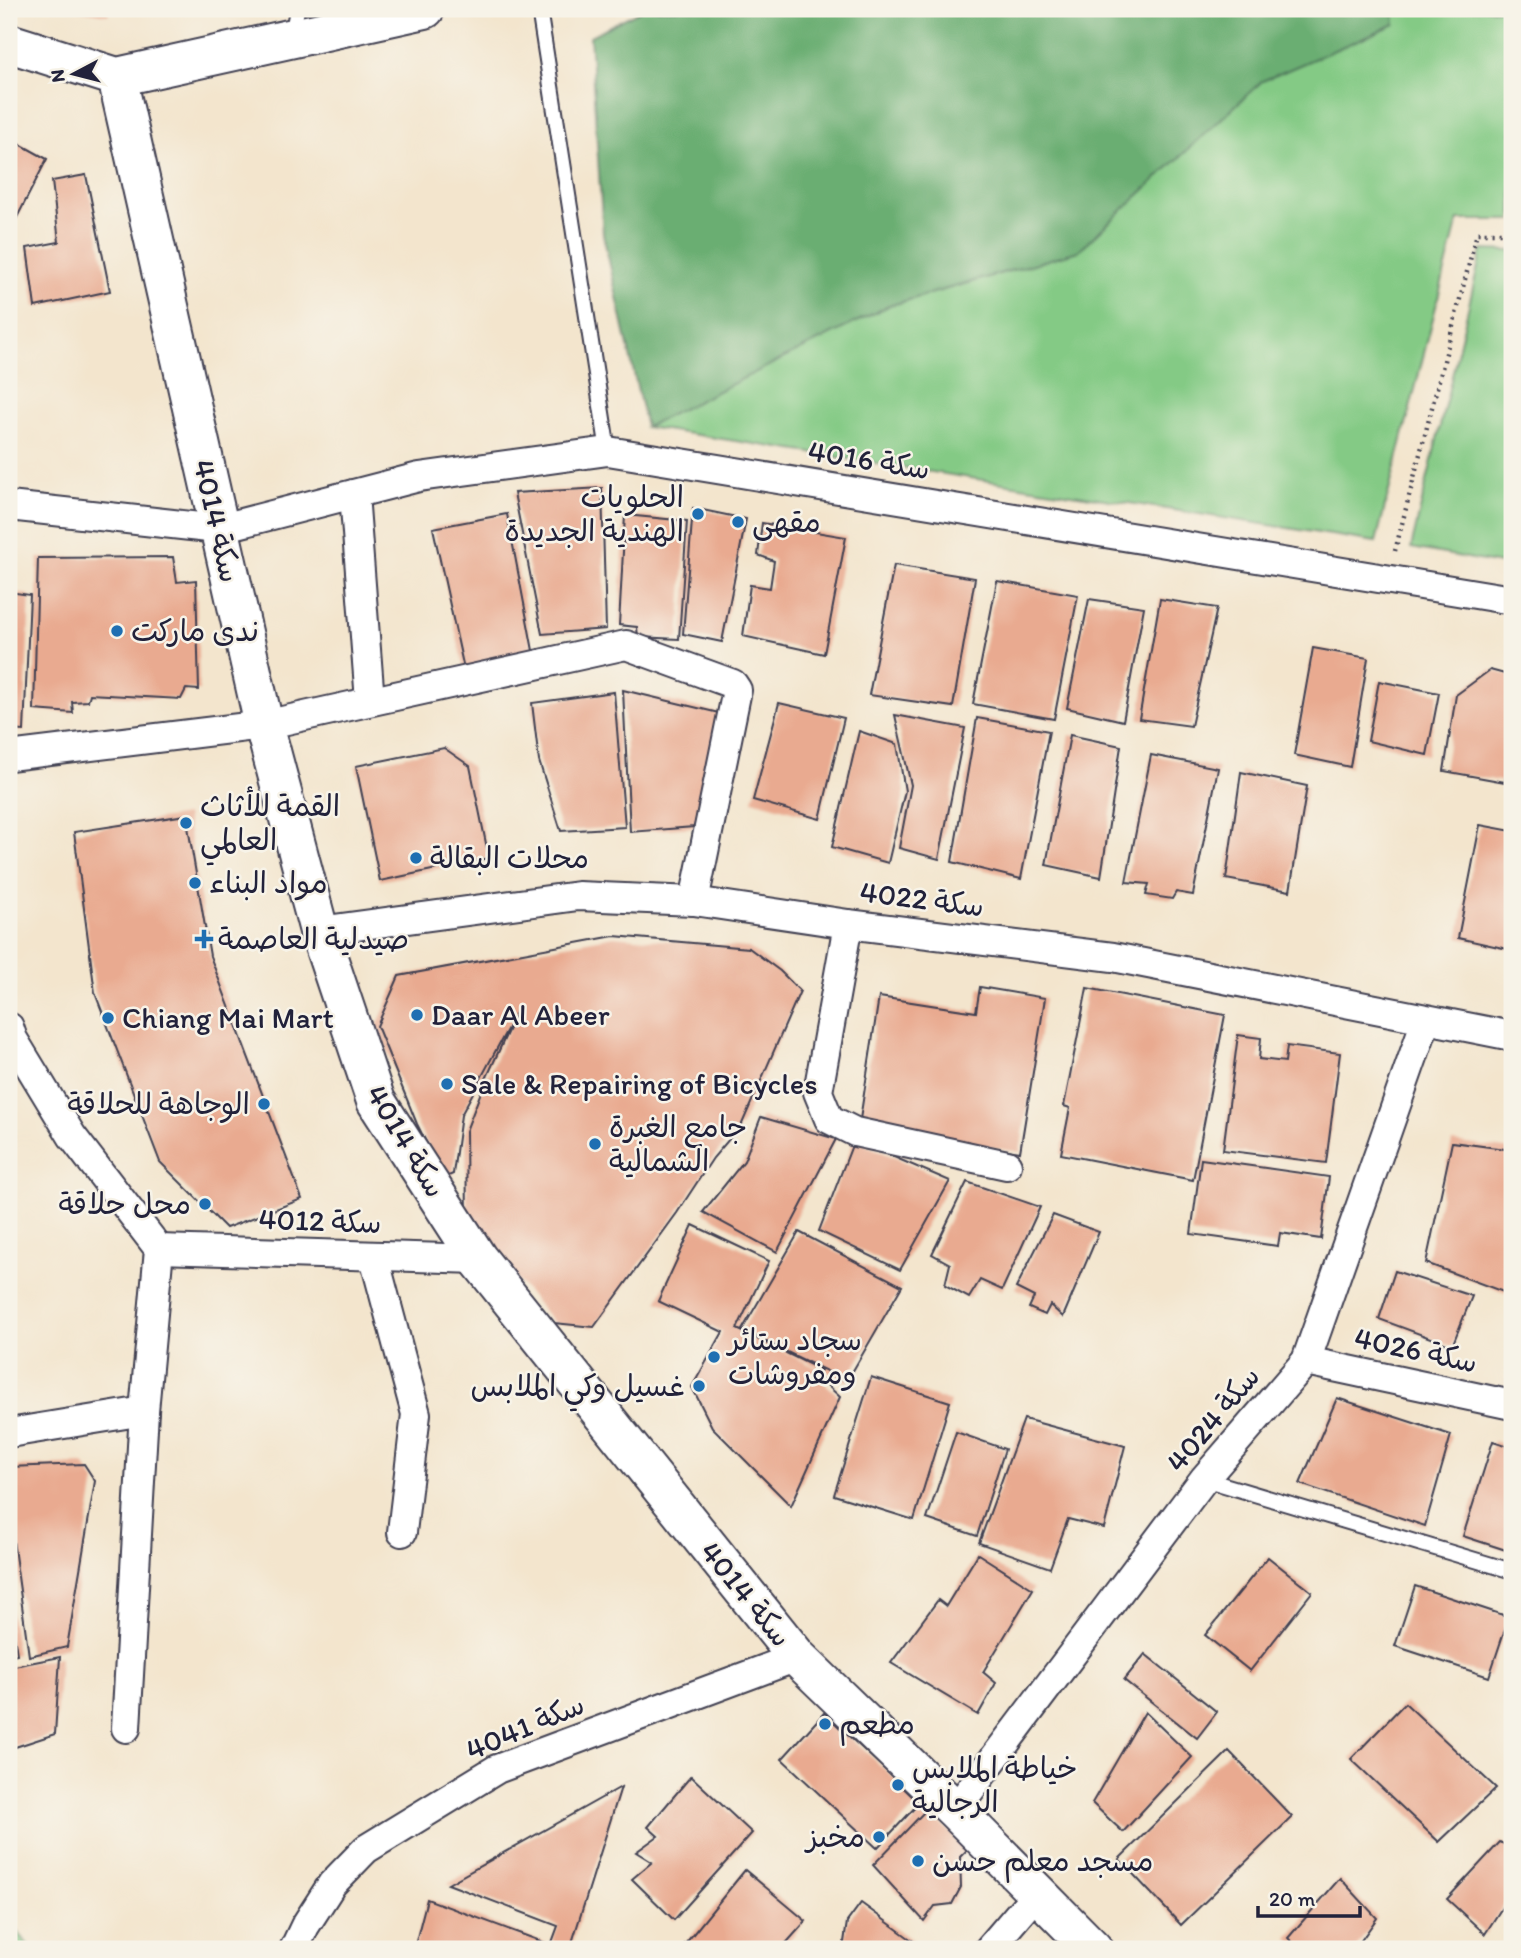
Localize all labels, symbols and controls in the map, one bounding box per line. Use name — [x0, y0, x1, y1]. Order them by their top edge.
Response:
north arrow — [38, 38, 108, 108]
text: N — [45, 68, 70, 84]
street label: سكة 4016 — [805, 432, 933, 487]
street label: سكة 4014 — [185, 456, 250, 586]
place label: الحلويات الهندية الجديدة — [505, 478, 684, 549]
place label: مقهى — [752, 503, 821, 541]
marker: الحلويات الهندية الجديدة — [690, 506, 706, 522]
marker: مقهى — [730, 514, 746, 530]
place label: ندى ماركت — [131, 612, 259, 649]
marker: ندى ماركت — [109, 623, 125, 639]
place label: القمة للأثاث العالمي — [200, 786, 340, 866]
marker: القمة للأثاث العالمي — [178, 815, 194, 831]
place label: محلات البقالة — [430, 839, 589, 876]
marker: محلات البقالة — [408, 850, 424, 866]
place label: مواد البناء — [209, 864, 328, 901]
street label: سكة 4022 — [858, 873, 986, 924]
marker: مواد البناء — [187, 875, 203, 891]
place label: صيدلية العاصمة — [218, 920, 409, 957]
marker: صيدلية العاصمة — [196, 931, 212, 947]
place label: Daar Al Abeer — [431, 996, 610, 1033]
place label: Chiang Mai Mart — [122, 999, 334, 1036]
marker: Daar Al Abeer — [409, 1007, 425, 1023]
marker: Chiang Mai Mart — [100, 1010, 116, 1026]
place label: Sale & Repairing of Bicycles — [461, 1065, 818, 1102]
marker: Sale & Repairing of Bicycles — [439, 1076, 455, 1092]
street label: سكة 4014 — [358, 1078, 455, 1204]
place label: الوجاهة للحلاقة — [68, 1085, 250, 1124]
marker: الوجاهة للحلاقة — [256, 1096, 272, 1112]
place label: جامع الغبرة الشمالية — [609, 1108, 747, 1179]
marker: جامع الغبرة الشمالية — [587, 1136, 603, 1152]
place label: محل حلاقة — [59, 1185, 191, 1222]
marker: محل حلاقة — [197, 1196, 213, 1212]
street label: سكة 4012 — [258, 1200, 382, 1241]
street label: سكة 4026 — [1351, 1318, 1481, 1381]
place label: سجاد ستائر ومفروشات — [725, 1321, 862, 1392]
marker: سجاد ستائر ومفروشات — [706, 1349, 722, 1365]
street label: سكة 4024 — [1158, 1358, 1268, 1479]
place label: غسيل وكي الملابس — [470, 1367, 685, 1412]
marker: غسيل وكي الملابس — [691, 1378, 707, 1394]
street label: سكة 4014 — [693, 1533, 800, 1654]
street label: سكة 4041 — [460, 1685, 590, 1768]
place label: مطعم — [839, 1705, 915, 1746]
marker: مطعم — [817, 1716, 833, 1732]
place label: خياطة الملابس الرجالية — [912, 1749, 1078, 1820]
marker: خياطة الملابس الرجالية — [890, 1777, 906, 1793]
place label: مخبز — [803, 1818, 865, 1855]
marker: مخبز — [871, 1829, 887, 1845]
place label: مسجد معلم حسن — [932, 1842, 1153, 1883]
marker: مسجد معلم حسن — [910, 1853, 926, 1869]
scale bar — [1258, 1874, 1360, 1918]
text: 20 m — [1269, 1886, 1316, 1911]

